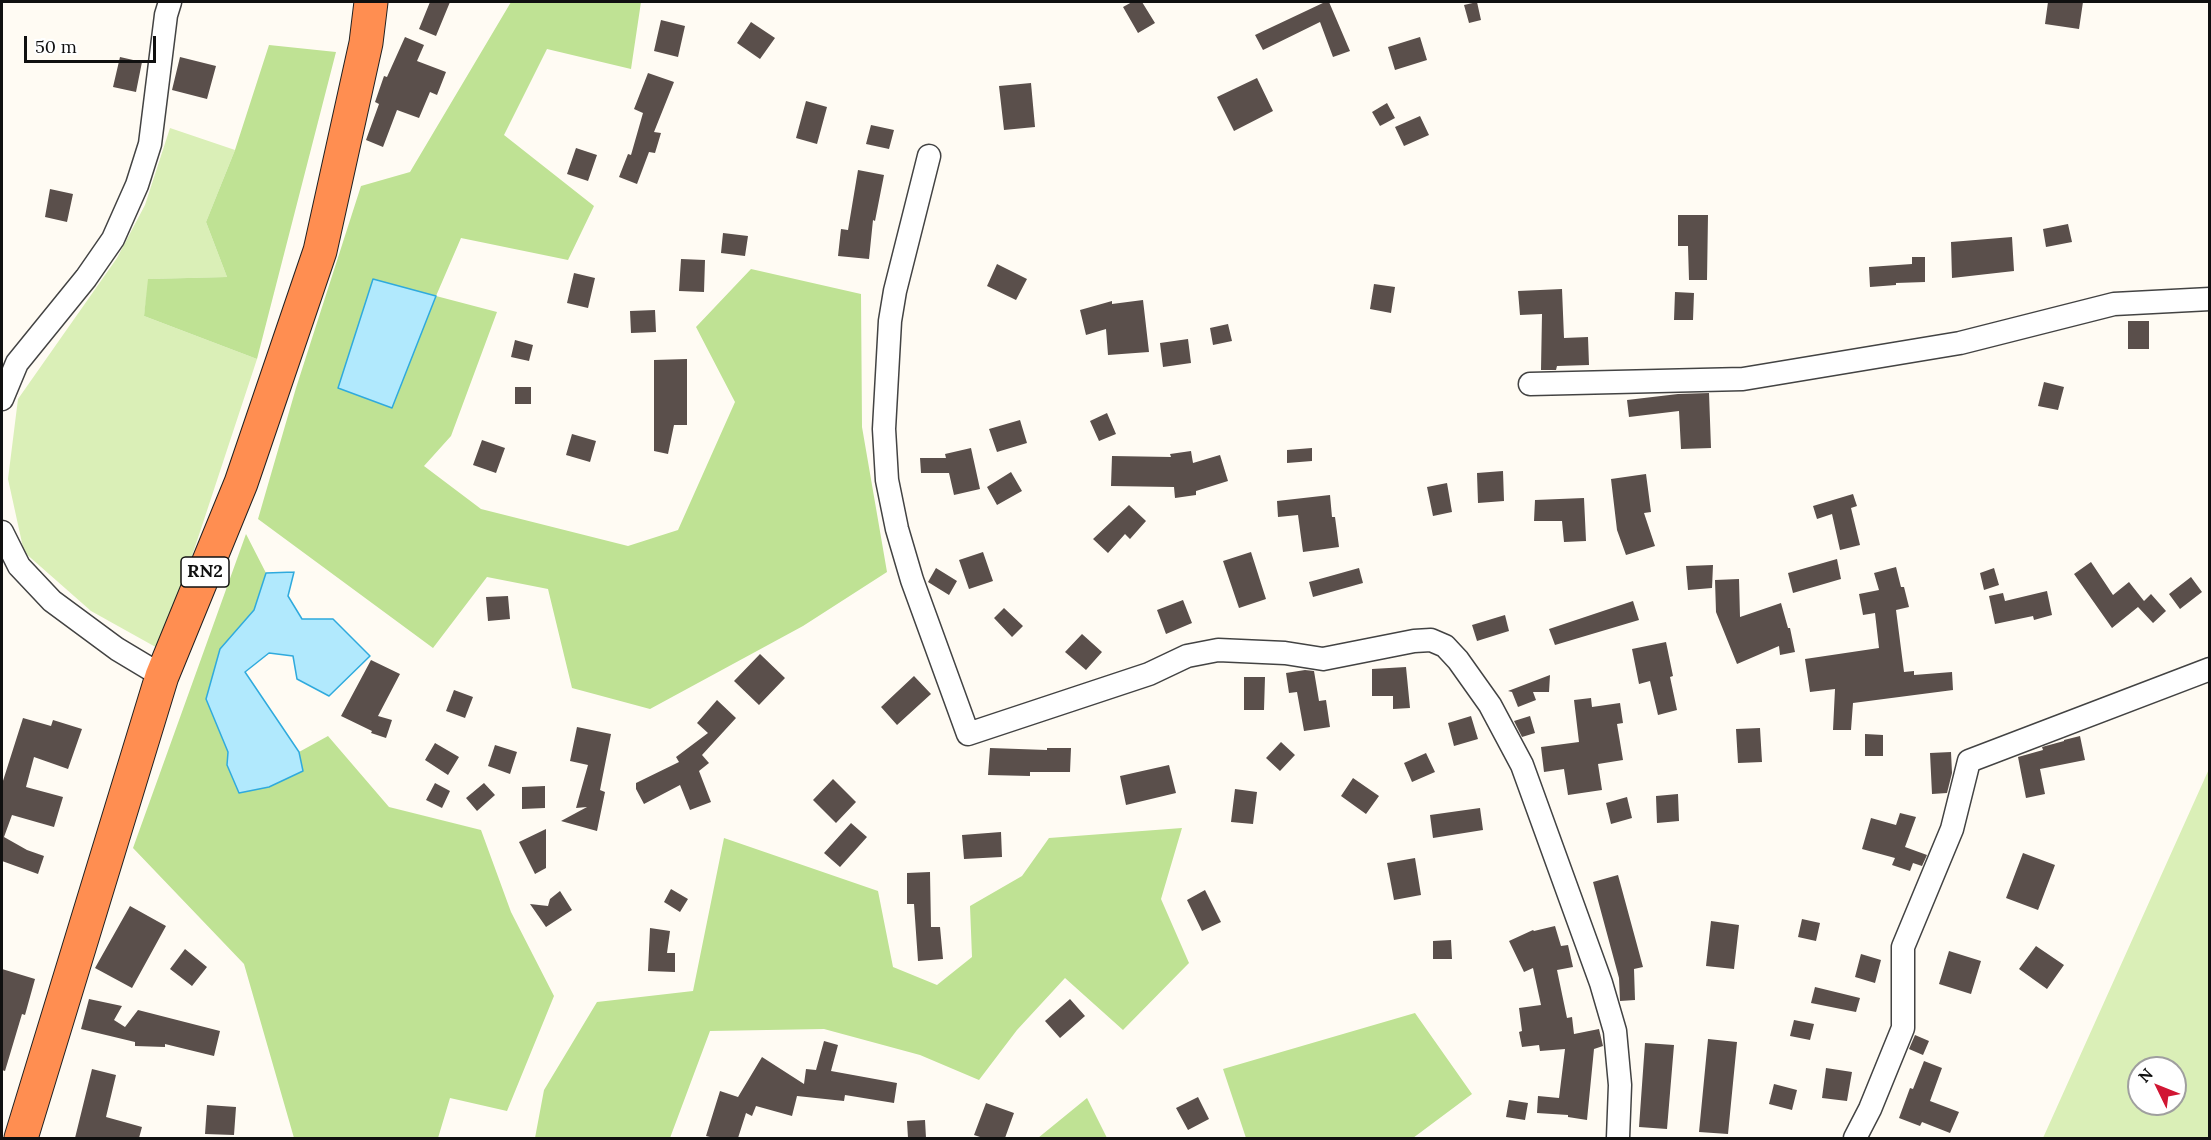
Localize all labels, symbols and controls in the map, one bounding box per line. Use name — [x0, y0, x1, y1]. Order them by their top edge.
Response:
scale bar — [27, 24, 159, 62]
text: 50 m — [35, 35, 77, 58]
road number: RN2 — [181, 557, 229, 587]
north arrow — [2127, 1056, 2187, 1116]
text: N — [2134, 1064, 2157, 1086]

